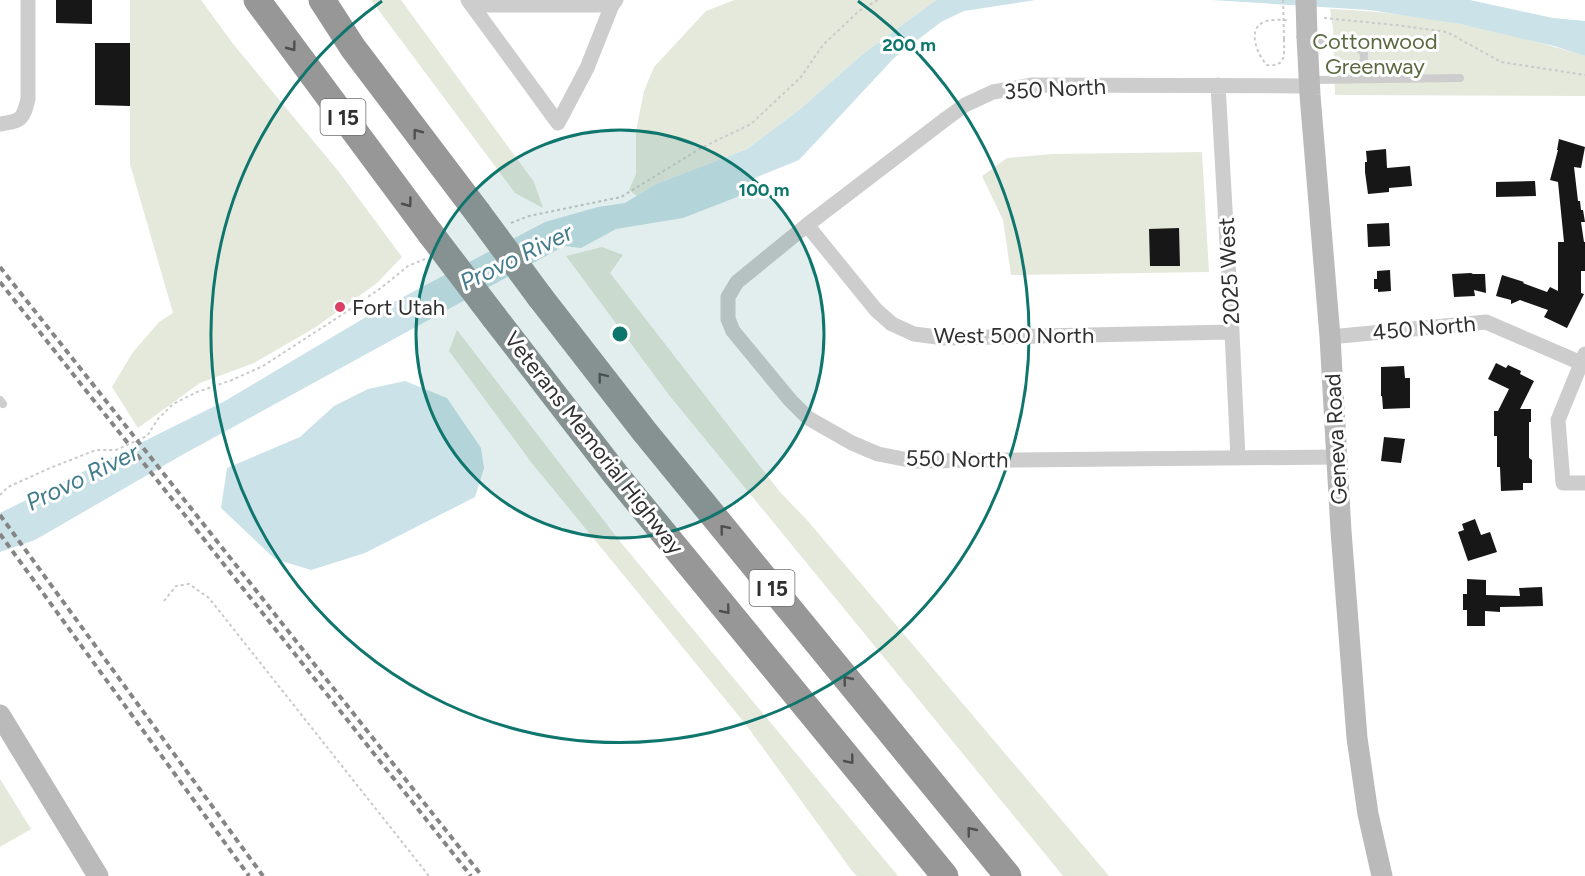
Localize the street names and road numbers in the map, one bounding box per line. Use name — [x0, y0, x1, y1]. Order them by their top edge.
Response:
street label: 350 North — [1003, 73, 1107, 105]
road number: I 15 — [320, 99, 366, 135]
street label: 2025 West — [1213, 217, 1245, 325]
street label: 450 North — [1371, 310, 1477, 346]
street label: West 500 North — [934, 322, 1094, 349]
street label: Veterans Memorial Highway — [498, 326, 690, 560]
street label: Geneva Road — [1319, 373, 1353, 505]
street label: 550 North — [905, 445, 1009, 473]
road number: I 15 — [750, 570, 794, 606]

